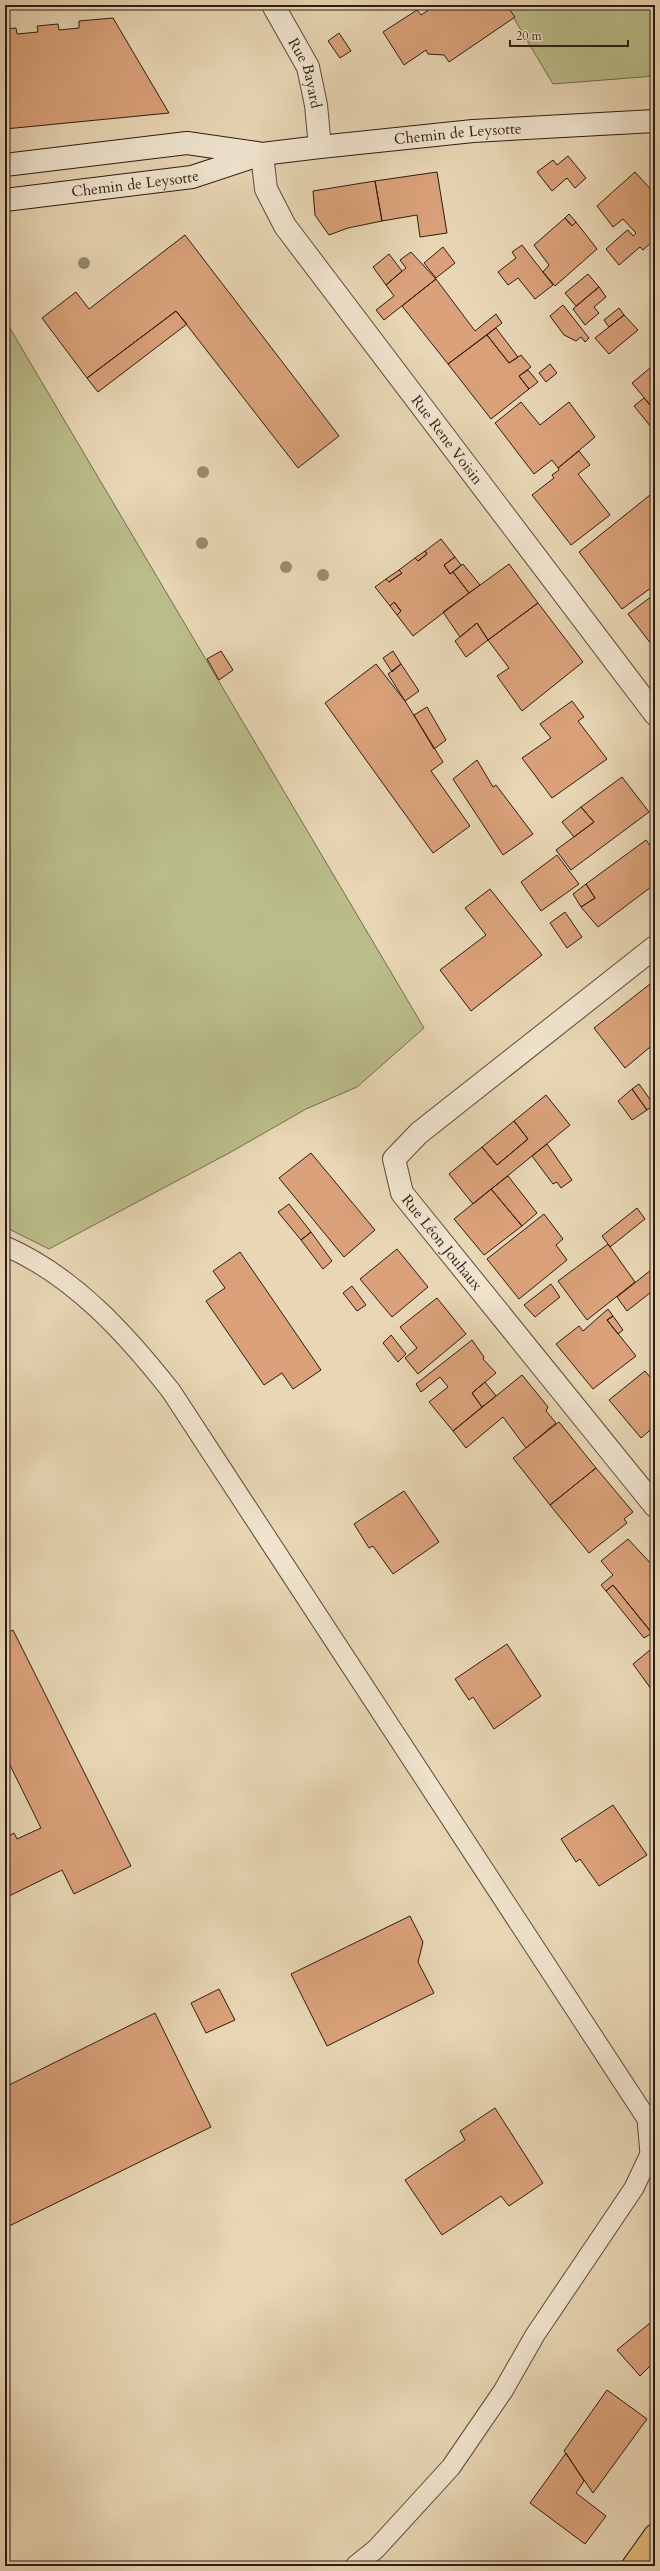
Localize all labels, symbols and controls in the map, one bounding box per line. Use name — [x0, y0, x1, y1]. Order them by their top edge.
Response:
scale bar — [510, 22, 628, 48]
text: 20 m — [516, 28, 543, 44]
street label: Rue Bayard — [283, 34, 326, 110]
street label: Chemin de Leysotte — [393, 118, 522, 149]
street label: Chemin de Leysotte — [70, 165, 202, 202]
street label: Rue Rene Voisin — [407, 391, 488, 489]
street label: Rue Léon Jouhaux — [397, 1190, 487, 1295]

